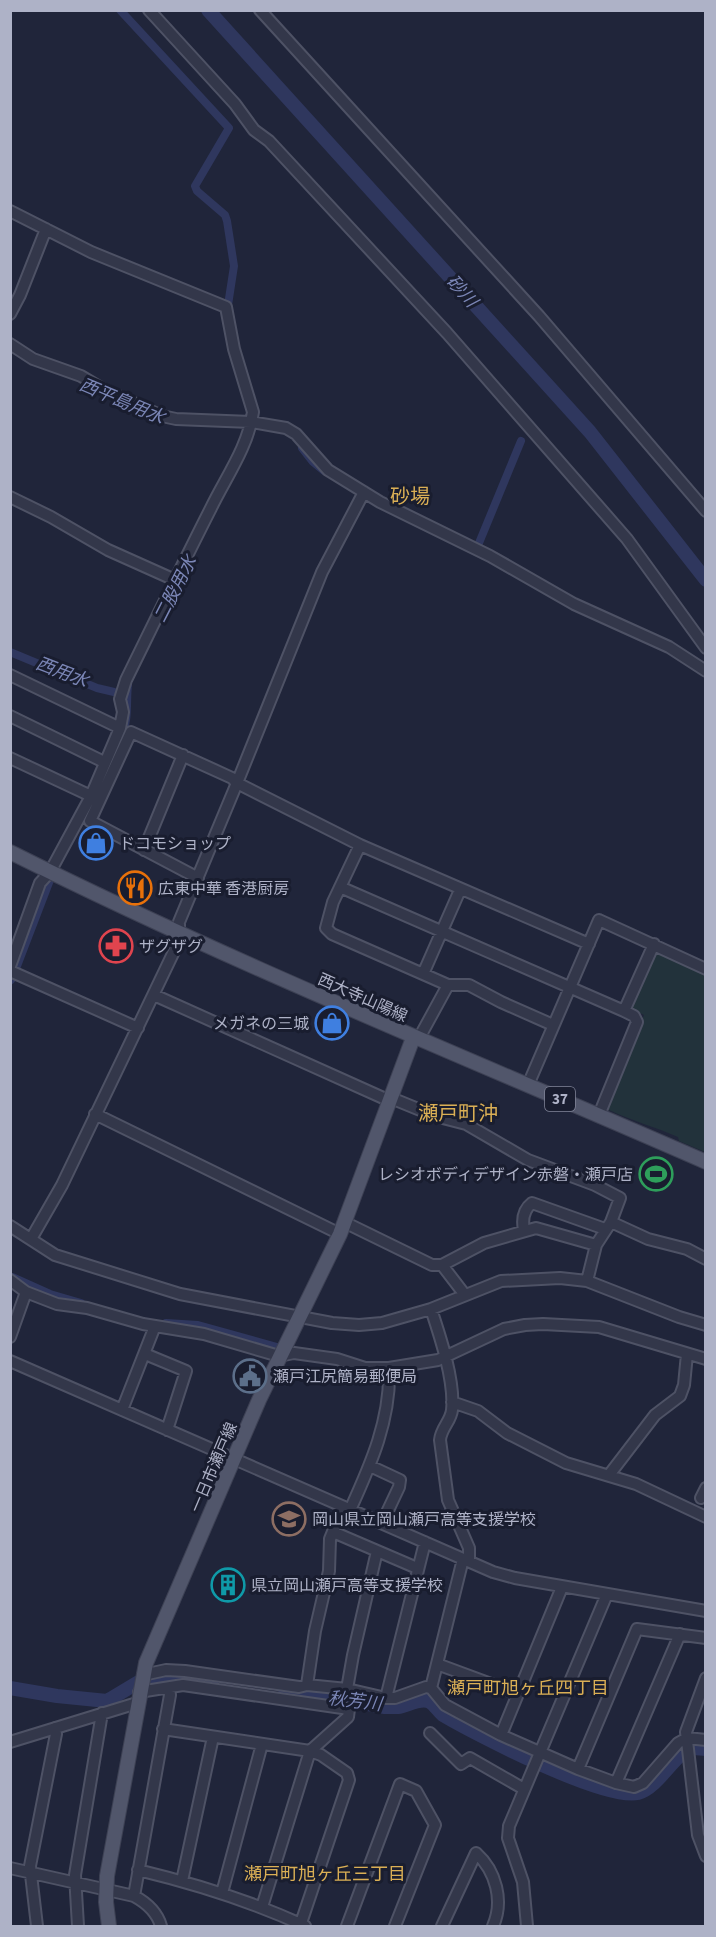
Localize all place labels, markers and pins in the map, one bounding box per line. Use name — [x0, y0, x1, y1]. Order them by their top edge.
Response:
shop icon: ドコモショップ — [78, 825, 114, 861]
place label: ドコモショップ — [119, 833, 231, 855]
restaurant icon: 広東中華 香港厨房 — [117, 870, 153, 906]
place label: 広東中華 香港厨房 — [158, 878, 289, 900]
pharmacy icon: ザグザグ — [98, 928, 134, 964]
place label: ザグザグ — [139, 936, 203, 958]
shop icon: メガネの三城 — [314, 1005, 350, 1041]
place label: メガネの三城 — [213, 1013, 309, 1035]
sports icon: レシオボディデザイン赤磐・瀬戸店 — [638, 1156, 674, 1192]
place label: レシオボディデザイン赤磐・瀬戸店 — [378, 1164, 633, 1186]
public building icon: 瀬戸江尻簡易郵便局 — [232, 1358, 268, 1394]
place label: 瀬戸江尻簡易郵便局 — [273, 1366, 417, 1388]
school or university icon: 岡山県立岡山瀬戸高等支援学校 — [271, 1501, 307, 1537]
place label: 岡山県立岡山瀬戸高等支援学校 — [312, 1509, 536, 1531]
building icon: 県立岡山瀬戸高等支援学校 — [210, 1567, 246, 1603]
place label: 県立岡山瀬戸高等支援学校 — [251, 1575, 443, 1597]

